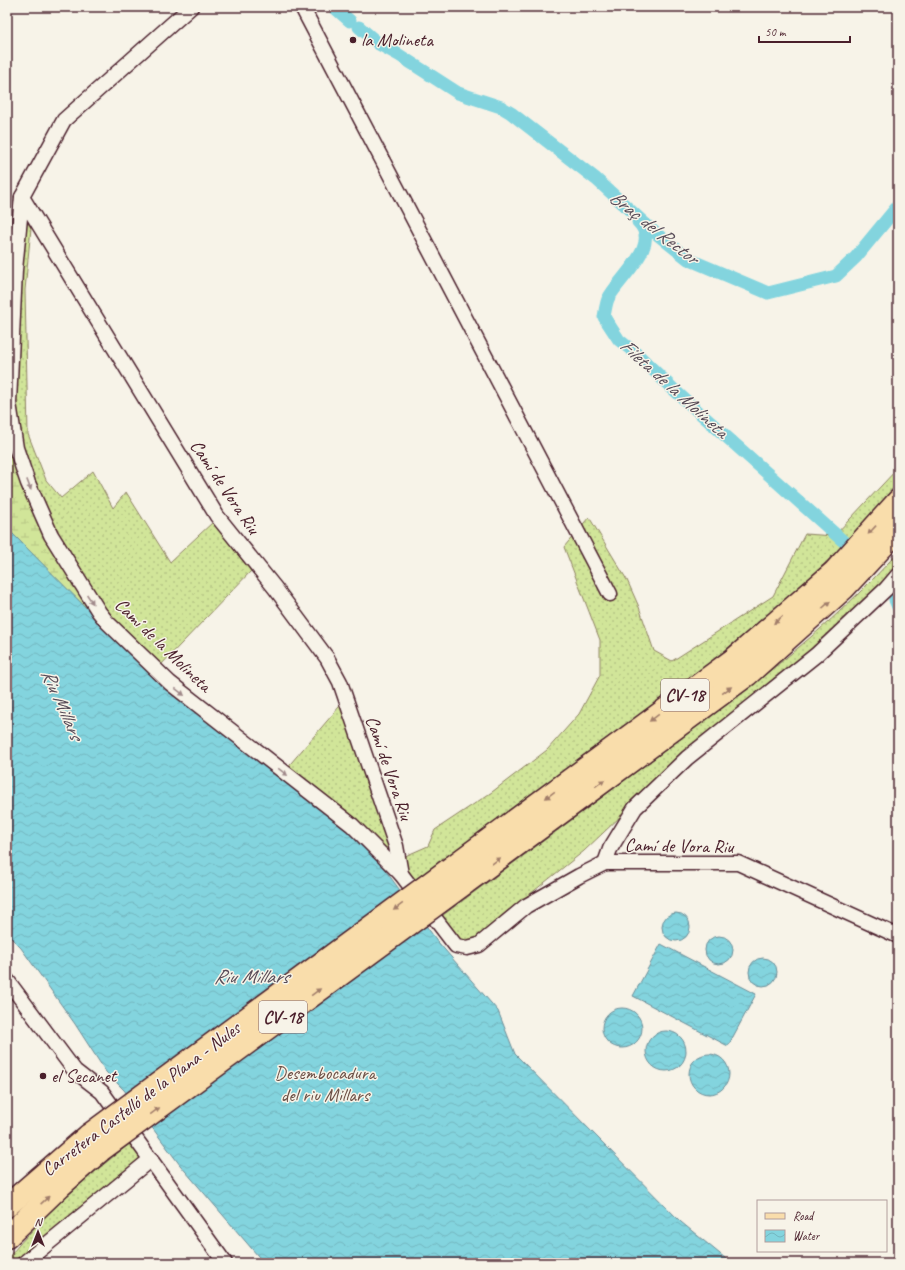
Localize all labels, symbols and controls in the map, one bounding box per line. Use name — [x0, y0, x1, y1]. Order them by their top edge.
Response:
scale bar — [759, 18, 850, 44]
text: 50 m — [765, 24, 787, 40]
place label: la Molineta — [361, 28, 434, 52]
marker: la Molineta — [348, 35, 358, 45]
water label: Braç del Rector — [604, 184, 706, 271]
water label: Fileta de la Molineta — [615, 333, 735, 445]
street label: Camí de Vora Riu — [185, 435, 267, 541]
one-way arrow — [26, 479, 32, 491]
one-way arrow — [868, 526, 877, 535]
street label: Camí de la Molineta — [109, 593, 218, 699]
one-way arrow — [86, 594, 94, 604]
one-way arrow — [821, 600, 831, 609]
one-way arrow — [773, 616, 784, 625]
water label: Riu Millars — [35, 665, 90, 747]
road number: CV-18 — [661, 679, 709, 711]
one-way arrow — [722, 685, 733, 694]
one-way arrow — [175, 687, 186, 696]
street label: Camí de Vora Riu — [360, 713, 419, 825]
one-way arrow — [649, 714, 660, 722]
one-way arrow — [278, 767, 288, 775]
one-way arrow — [595, 779, 606, 788]
one-way arrow — [544, 791, 555, 799]
street label: Camí de Vora Riu — [624, 833, 736, 859]
one-way arrow — [490, 857, 501, 865]
one-way arrow — [393, 903, 403, 911]
water label: Riu Millars — [214, 964, 292, 989]
one-way arrow — [311, 988, 322, 997]
road number: CV-18 — [259, 1001, 307, 1033]
street label: Carretera Castelló de la Plana - Nules — [37, 1015, 246, 1182]
park label: Desembocadura del riu Millars — [275, 1061, 378, 1107]
place label: el Secanet — [51, 1064, 118, 1088]
marker: el Secanet — [38, 1071, 48, 1081]
one-way arrow — [150, 1107, 160, 1115]
one-way arrow — [40, 1195, 50, 1205]
legend — [757, 1200, 887, 1252]
text: Road — [793, 1208, 815, 1224]
north arrow — [18, 1212, 58, 1252]
text: N — [35, 1215, 44, 1229]
text: Water — [793, 1228, 821, 1244]

